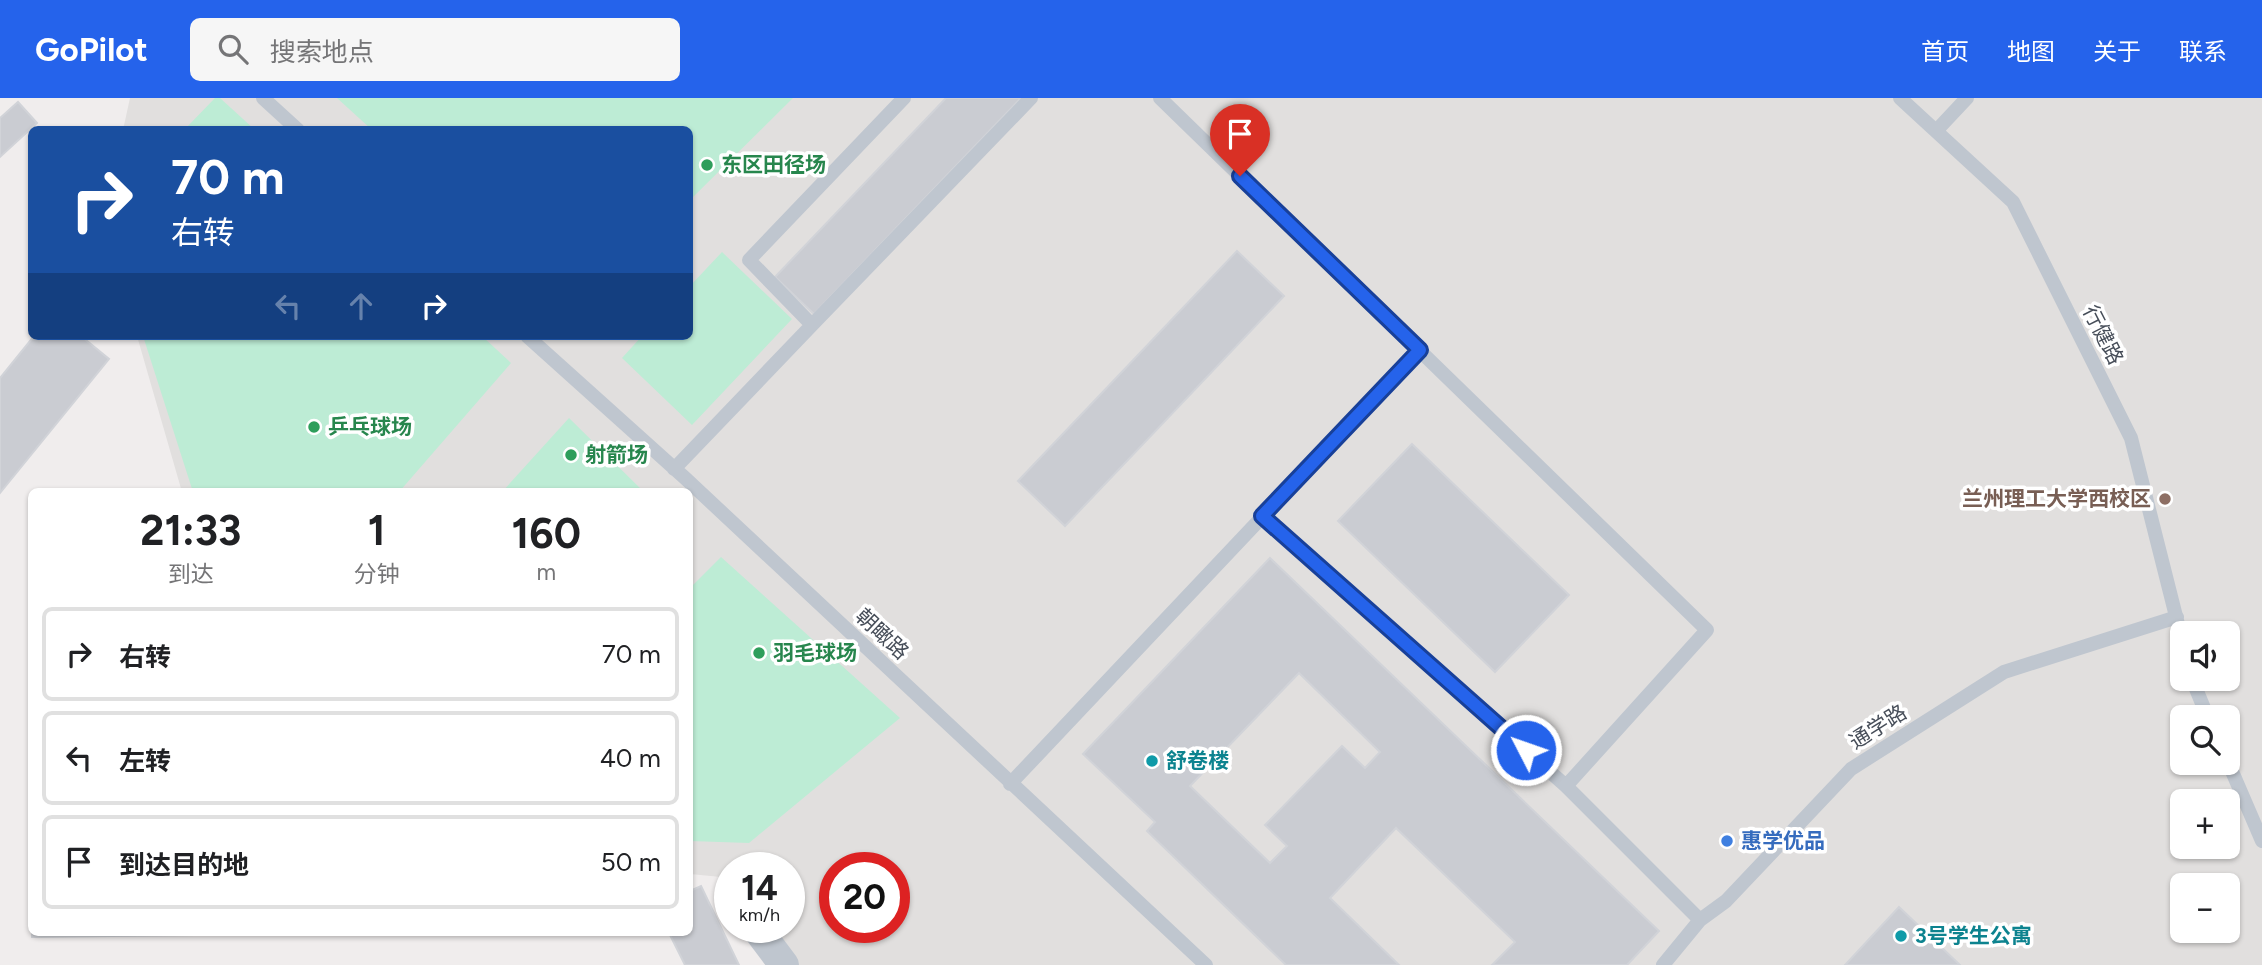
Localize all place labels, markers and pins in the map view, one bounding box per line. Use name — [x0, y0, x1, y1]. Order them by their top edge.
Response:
pin — [1210, 104, 1270, 176]
place label: 东区田径场 — [721, 152, 826, 177]
marker: 东区田径场 — [699, 157, 715, 173]
place label: 乒乓球场 — [328, 414, 412, 439]
marker: 乒乓球场 — [306, 419, 322, 435]
place label: 射箭场 — [585, 442, 648, 467]
marker: 射箭场 — [563, 447, 579, 463]
place label: 兰州理工大学西校区 — [1962, 486, 2151, 511]
marker: 兰州理工大学西校区 — [2157, 491, 2173, 507]
place label: 羽毛球场 — [773, 640, 857, 665]
marker: 羽毛球场 — [751, 645, 767, 661]
place label: 舒卷楼 — [1166, 748, 1229, 773]
marker: 舒卷楼 — [1144, 753, 1160, 769]
place label: 惠学优品 — [1741, 828, 1825, 853]
marker: 惠学优品 — [1719, 833, 1735, 849]
place label: 3号学生公寓 — [1915, 923, 2032, 948]
marker: 3号学生公寓 — [1893, 928, 1909, 944]

